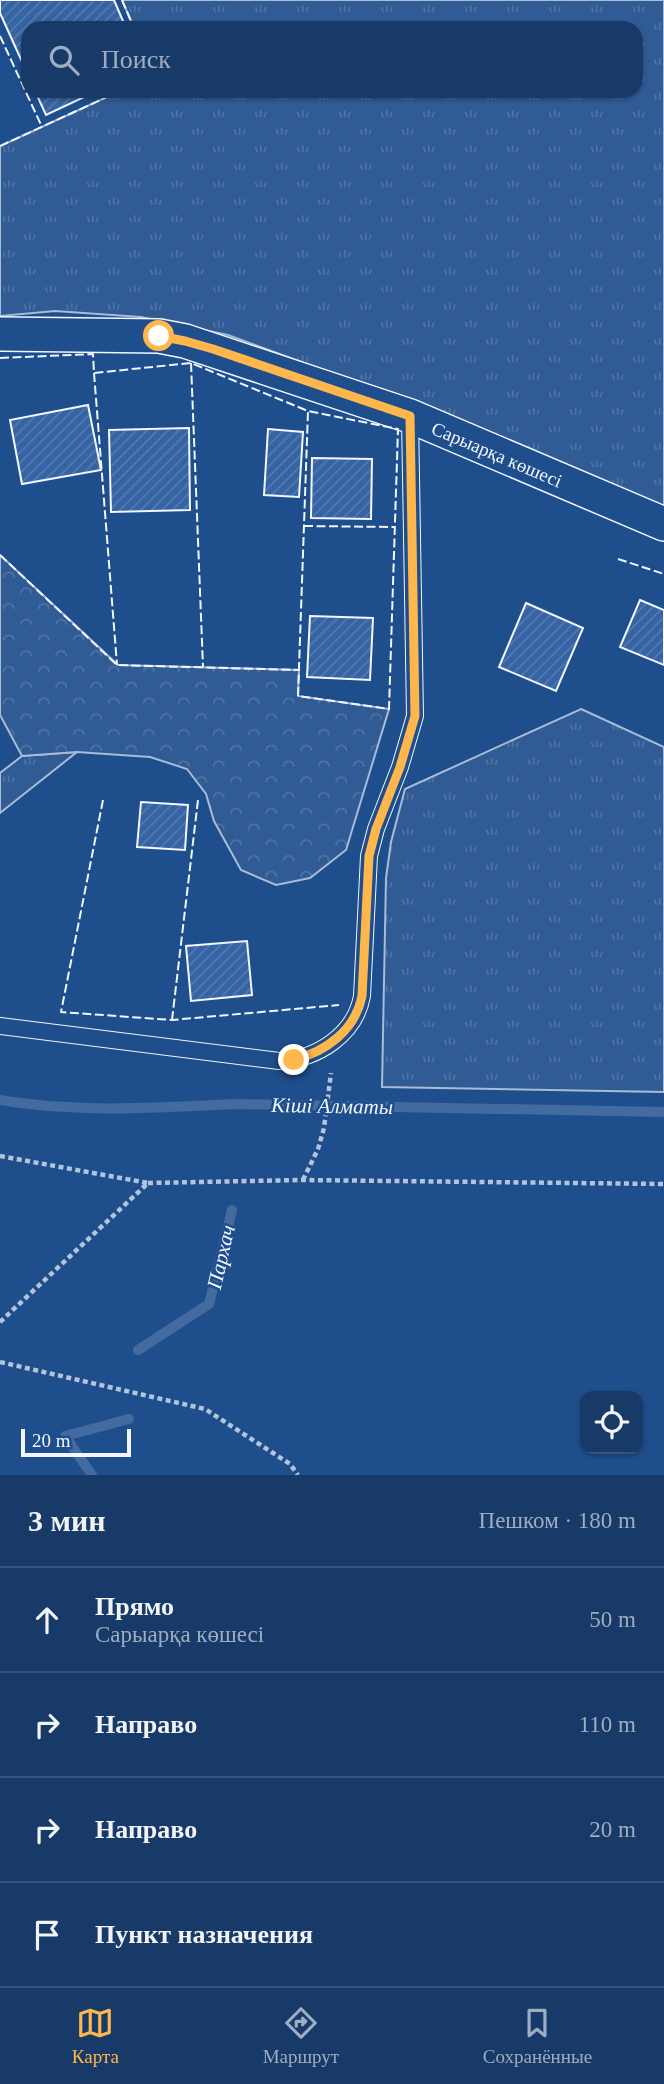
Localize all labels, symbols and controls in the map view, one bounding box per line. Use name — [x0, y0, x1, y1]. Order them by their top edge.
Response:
search box — [21, 21, 643, 98]
icon: search — [45, 41, 83, 79]
text: Поиск — [101, 45, 171, 74]
route start — [143, 320, 174, 351]
street label: Сарыарқа көшесі — [428, 418, 565, 491]
route end — [278, 1044, 309, 1075]
water label: Кіші Алматы — [270, 1093, 393, 1119]
water label: Пархач — [202, 1223, 240, 1292]
map controls — [580, 1391, 643, 1454]
button: locate — [580, 1391, 643, 1454]
scale bar — [21, 1426, 131, 1458]
text: 20 m — [32, 1430, 71, 1451]
text: 3 мин — [28, 1504, 106, 1537]
text: Пешком · 180 m — [479, 1508, 636, 1533]
text: Прямо — [95, 1592, 174, 1621]
icon: ahead — [28, 1601, 66, 1639]
text: 50 m — [589, 1607, 636, 1632]
text: Сарыарқа көшесі — [95, 1622, 264, 1647]
icon: right — [28, 1706, 66, 1744]
text: Направо — [95, 1710, 197, 1739]
text: 110 m — [579, 1712, 636, 1737]
icon: right — [28, 1811, 66, 1849]
text: Направо — [95, 1815, 197, 1844]
text: 20 m — [589, 1817, 636, 1842]
icon: arrive — [28, 1916, 66, 1954]
text: Пункт назначения — [95, 1920, 313, 1949]
tab: Карта — [72, 2004, 119, 2068]
tab: Маршрут — [263, 2004, 339, 2068]
tab: Сохранённые — [483, 2004, 592, 2068]

